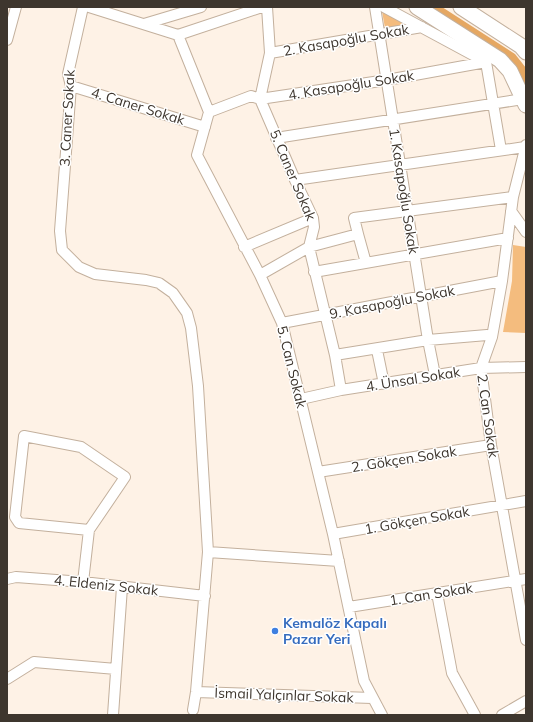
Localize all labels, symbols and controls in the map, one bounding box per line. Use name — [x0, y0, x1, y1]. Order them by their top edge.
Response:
street label: 2. Kasapoğlu Sokak — [282, 20, 411, 60]
street label: 4. Kasapoğlu Sokak — [287, 66, 416, 104]
street label: 3. Caner Sokak — [55, 68, 79, 167]
street label: 4. Caner Sokak — [89, 83, 188, 129]
street label: 5. Caner Sokak — [266, 127, 321, 224]
street label: 1. Kasapoğlu Sokak — [385, 127, 423, 256]
street label: 9. Kasapoğlu Sokak — [328, 281, 457, 323]
street label: 5. Can Sokak — [273, 324, 311, 411]
street label: 4. Ünsal Sokak — [364, 363, 462, 395]
street label: 2. Can Sokak — [473, 373, 503, 460]
street label: 2. Gökçen Sokak — [350, 442, 459, 476]
street label: 1. Gökçen Sokak — [363, 502, 472, 538]
street label: 4. Eldeniz Sokak — [53, 571, 160, 600]
street label: 1. Can Sokak — [388, 578, 475, 609]
place label: Kemalöz Kapalı Pazar Yeri — [283, 614, 387, 648]
marker: Kemalöz Kapalı Pazar Yeri — [270, 626, 280, 636]
street label: İsmail Yalçınlar Sokak — [214, 684, 355, 706]

